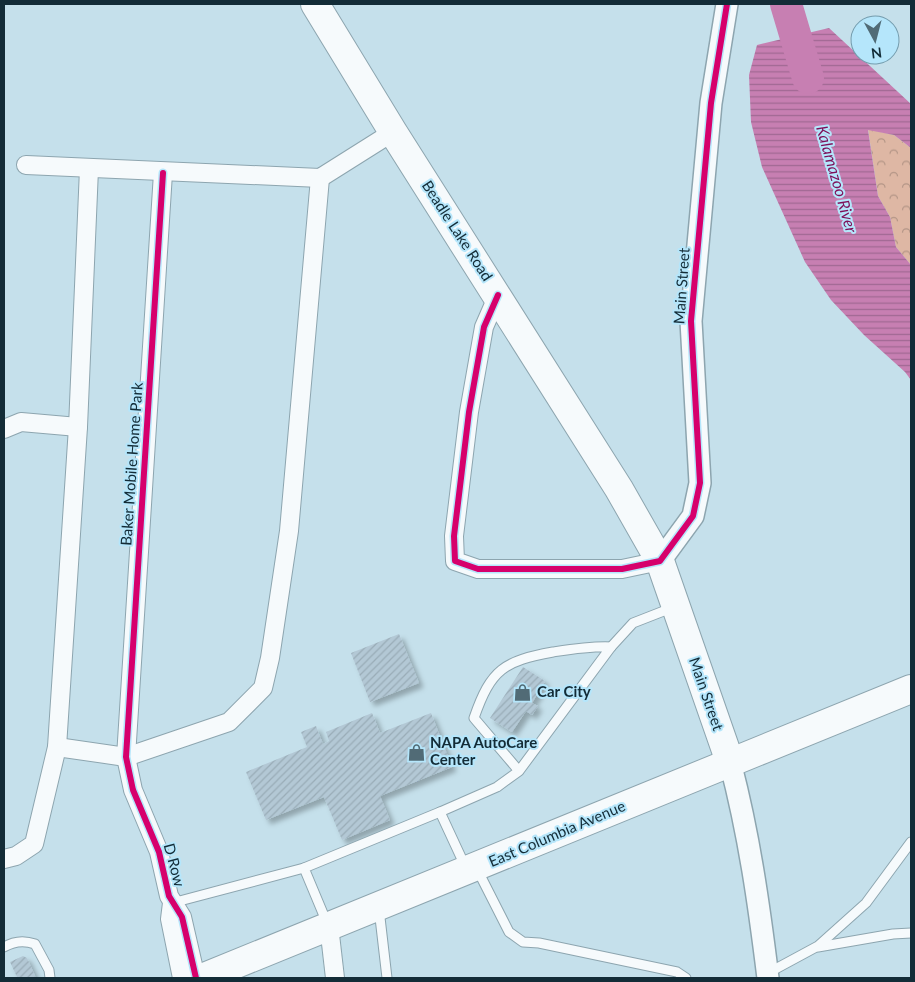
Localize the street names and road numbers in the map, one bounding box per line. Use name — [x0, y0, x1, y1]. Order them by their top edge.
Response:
street label: Beadle Lake Road — [419, 177, 497, 284]
street label: Main Street — [669, 247, 693, 325]
street label: Baker Mobile Home Park — [116, 381, 146, 546]
street label: Main Street — [686, 655, 728, 733]
street label: East Columbia Avenue — [486, 796, 628, 870]
street label: D Row — [161, 841, 189, 889]

